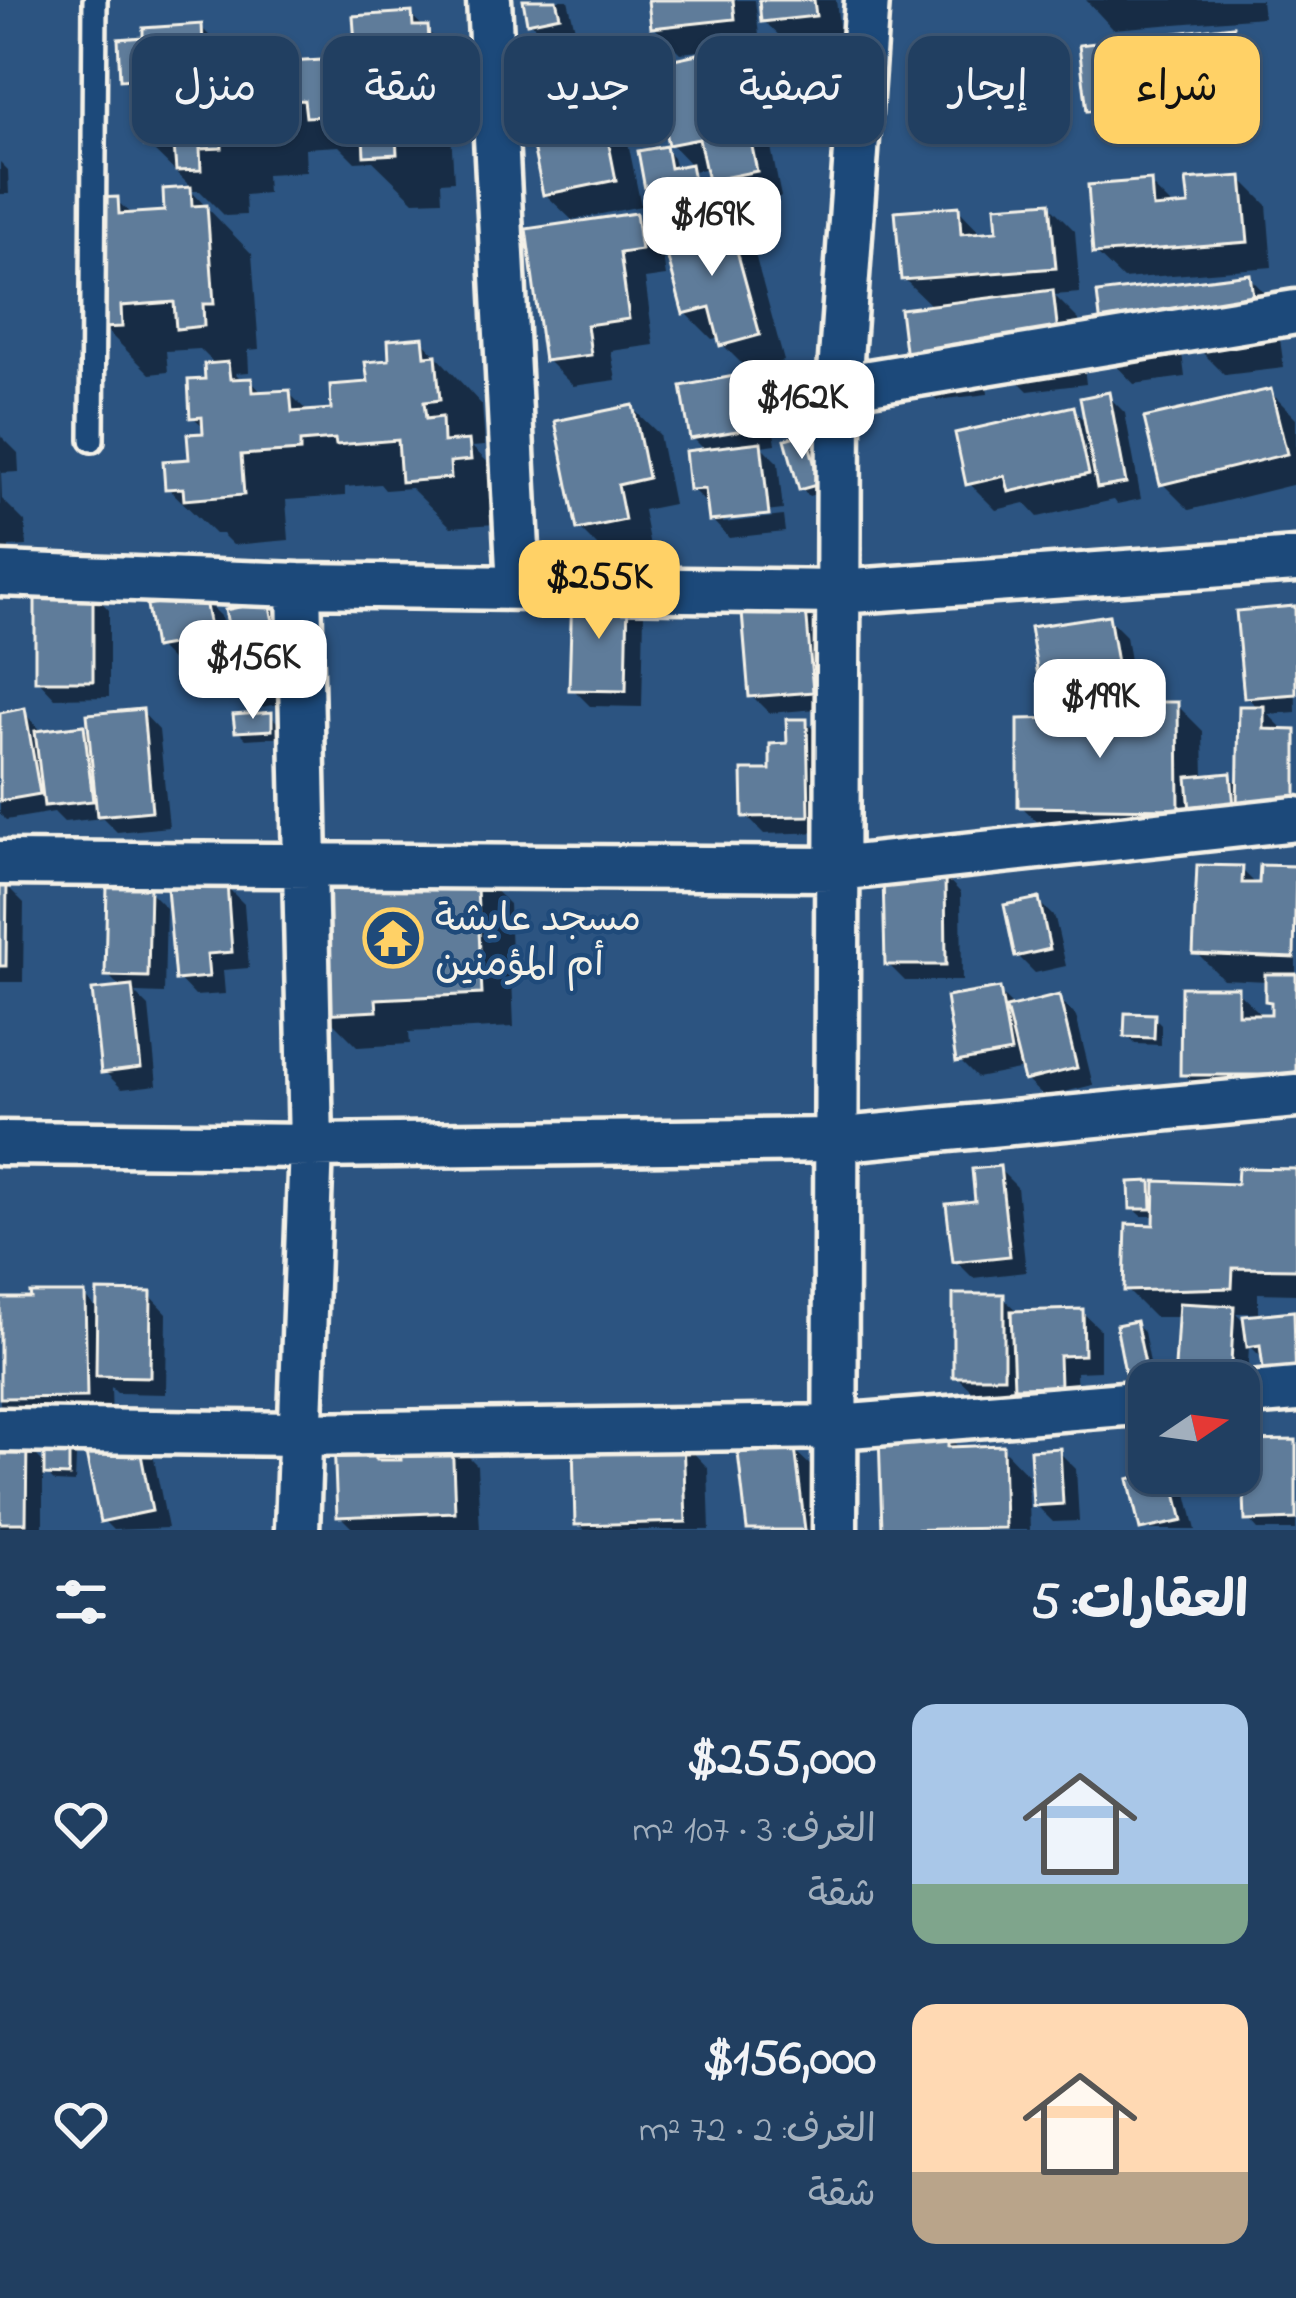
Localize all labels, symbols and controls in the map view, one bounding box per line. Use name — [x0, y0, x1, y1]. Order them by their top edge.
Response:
chip: منزل — [132, 36, 299, 144]
chip: شقة — [323, 36, 480, 144]
chip: جديد — [504, 36, 673, 144]
chip: تصفية — [697, 36, 884, 144]
chip: إيجار — [908, 36, 1070, 144]
chip: شراء — [1094, 36, 1260, 144]
pin: $169K — [628, 177, 796, 279]
text: $169K — [670, 187, 754, 244]
pin: $162K — [718, 360, 886, 462]
text: $162K — [756, 370, 848, 427]
pin: $255K — [515, 540, 683, 642]
text: $255K — [546, 550, 652, 607]
pin: $156K — [169, 620, 337, 722]
text: $156K — [206, 630, 300, 687]
pin: $199K — [1016, 659, 1184, 761]
text: $199K — [1061, 669, 1139, 726]
place label: مسجد عايشة أم المؤمنين — [435, 892, 641, 994]
temple icon: مسجد عايشة أم المؤمنين — [362, 907, 424, 969]
north arrow — [1128, 1362, 1260, 1494]
map controls — [1128, 1362, 1260, 1494]
text: العقارات: 5 — [1031, 1566, 1248, 1641]
icon: filters — [48, 1569, 114, 1635]
text: $255,000 — [687, 1723, 876, 1798]
icon: home — [1008, 1752, 1152, 1896]
icon: heart — [48, 1791, 114, 1857]
text: الغرف: 3 · 107 m² — [632, 1803, 876, 1860]
text: شقة — [808, 1867, 876, 1924]
text: $156,000 — [702, 2023, 876, 2098]
icon: home — [1008, 2052, 1152, 2196]
icon: heart — [48, 2091, 114, 2157]
text: الغرف: 2 · 72 m² — [639, 2103, 876, 2160]
text: شقة — [808, 2167, 876, 2224]

